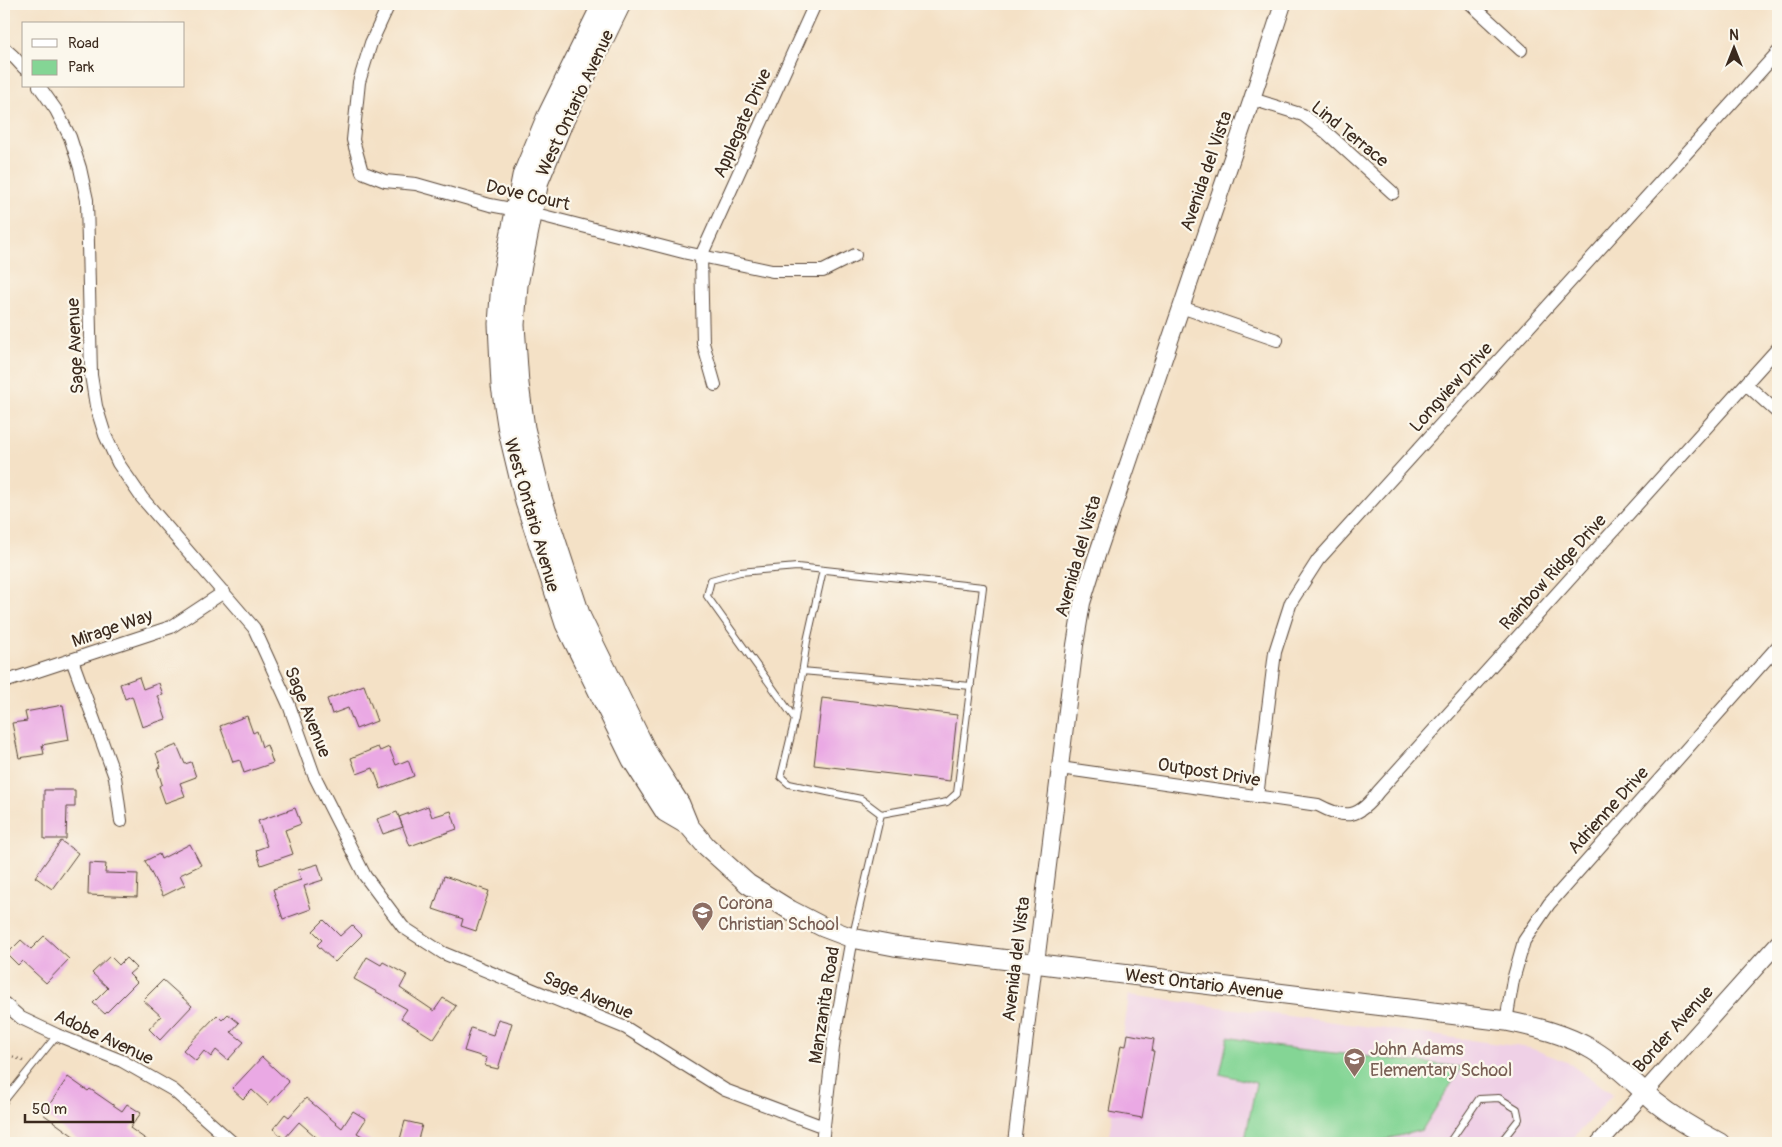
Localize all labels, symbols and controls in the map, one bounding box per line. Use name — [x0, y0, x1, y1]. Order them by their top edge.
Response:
legend — [22, 22, 185, 88]
north arrow — [1710, 22, 1760, 72]
street label: West Ontario Avenue — [531, 26, 620, 180]
text: N — [1729, 27, 1739, 44]
text: Road — [68, 34, 99, 53]
text: Park — [68, 58, 95, 77]
street label: Applegate Drive — [708, 65, 777, 181]
street label: Lind Terrace — [1306, 96, 1393, 173]
street label: Avenida del Vista — [1175, 108, 1238, 234]
street label: Dove Court — [484, 175, 573, 216]
street label: Sage Avenue — [61, 297, 89, 395]
street label: Longview Drive — [1405, 337, 1498, 437]
street label: West Ontario Avenue — [499, 436, 565, 595]
street label: Avenida del Vista — [1050, 493, 1107, 620]
street label: Rainbow Ridge Drive — [1495, 509, 1612, 635]
street label: Mirage Way — [69, 604, 156, 653]
street label: Sage Avenue — [279, 663, 336, 761]
street label: Outpost Drive — [1156, 753, 1262, 792]
street label: Adrienne Drive — [1563, 762, 1654, 859]
place label: Corona Christian School — [718, 892, 839, 936]
street label: Avenida del Vista — [997, 895, 1036, 1023]
school or university icon: Corona Christian School — [690, 901, 714, 932]
street label: Manzanita Road — [804, 945, 845, 1065]
street label: West Ontario Avenue — [1124, 963, 1284, 1006]
street label: Sage Avenue — [539, 966, 637, 1025]
street label: Border Avenue — [1628, 981, 1719, 1078]
street label: Adobe Avenue — [51, 1004, 157, 1070]
place label: John Adams Elementary School — [1370, 1038, 1512, 1082]
school or university icon: John Adams Elementary School — [1342, 1047, 1366, 1078]
scale bar — [25, 1092, 132, 1124]
text: 50 m — [32, 1100, 67, 1119]

